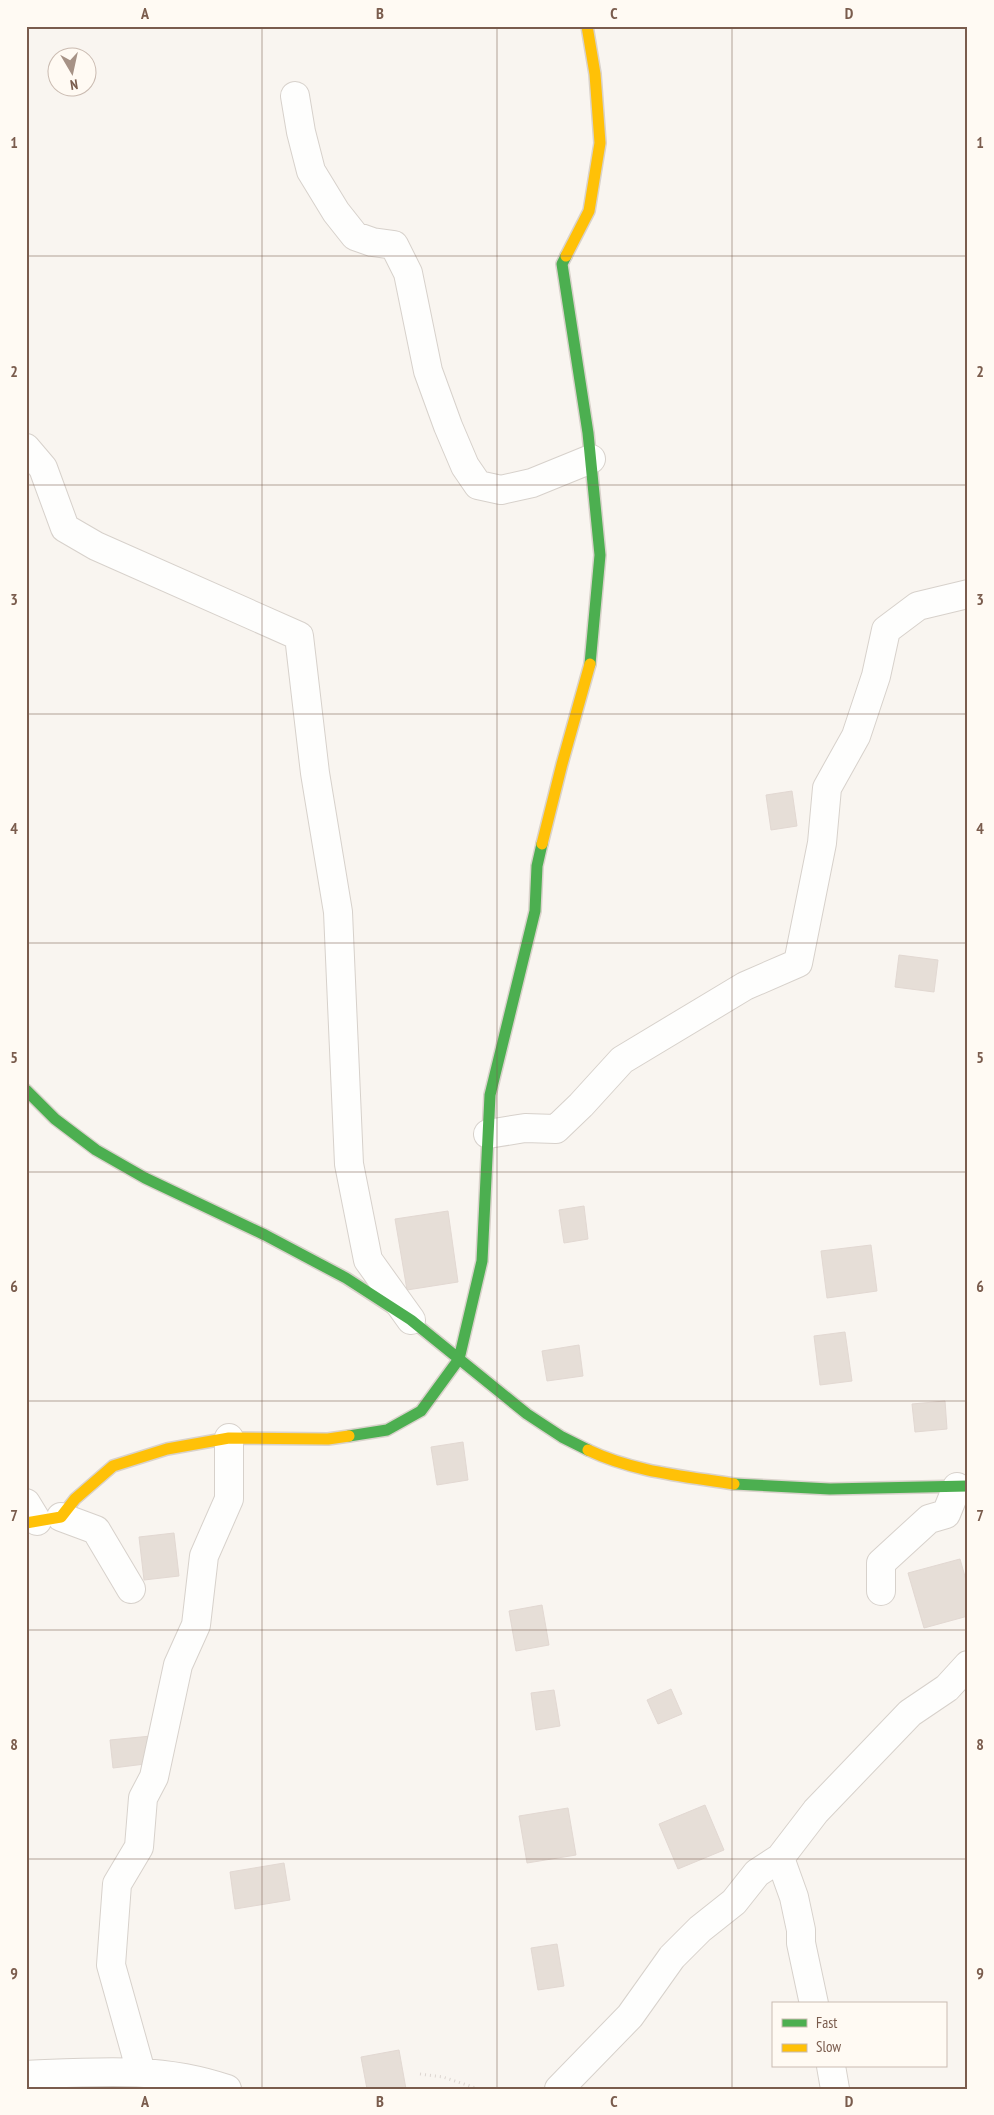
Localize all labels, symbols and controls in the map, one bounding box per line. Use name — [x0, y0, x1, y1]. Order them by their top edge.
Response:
text: A — [140, 3, 150, 23]
text: B — [376, 3, 384, 23]
text: C — [610, 3, 618, 23]
text: D — [845, 3, 854, 23]
north arrow — [48, 48, 98, 98]
text: N — [69, 75, 79, 94]
text: 1 — [10, 132, 18, 152]
text: 1 — [976, 132, 984, 152]
text: 2 — [10, 361, 18, 381]
text: 2 — [976, 361, 984, 381]
text: 3 — [10, 589, 18, 609]
text: 3 — [976, 589, 984, 609]
text: 4 — [10, 818, 18, 838]
text: 4 — [976, 818, 984, 838]
text: 5 — [10, 1047, 18, 1067]
text: 5 — [976, 1047, 984, 1067]
text: 6 — [10, 1276, 18, 1296]
text: 6 — [976, 1276, 984, 1296]
text: 7 — [10, 1505, 18, 1525]
text: 7 — [976, 1505, 984, 1525]
text: 8 — [10, 1734, 18, 1754]
text: 8 — [976, 1734, 984, 1754]
text: 9 — [10, 1963, 18, 1983]
text: 9 — [976, 1963, 984, 1983]
legend — [772, 2002, 946, 2068]
text: Fast — [816, 2013, 837, 2032]
text: Slow — [816, 2037, 841, 2056]
text: A — [140, 2091, 150, 2111]
text: B — [376, 2091, 384, 2111]
text: C — [610, 2091, 618, 2111]
text: D — [845, 2091, 854, 2111]

